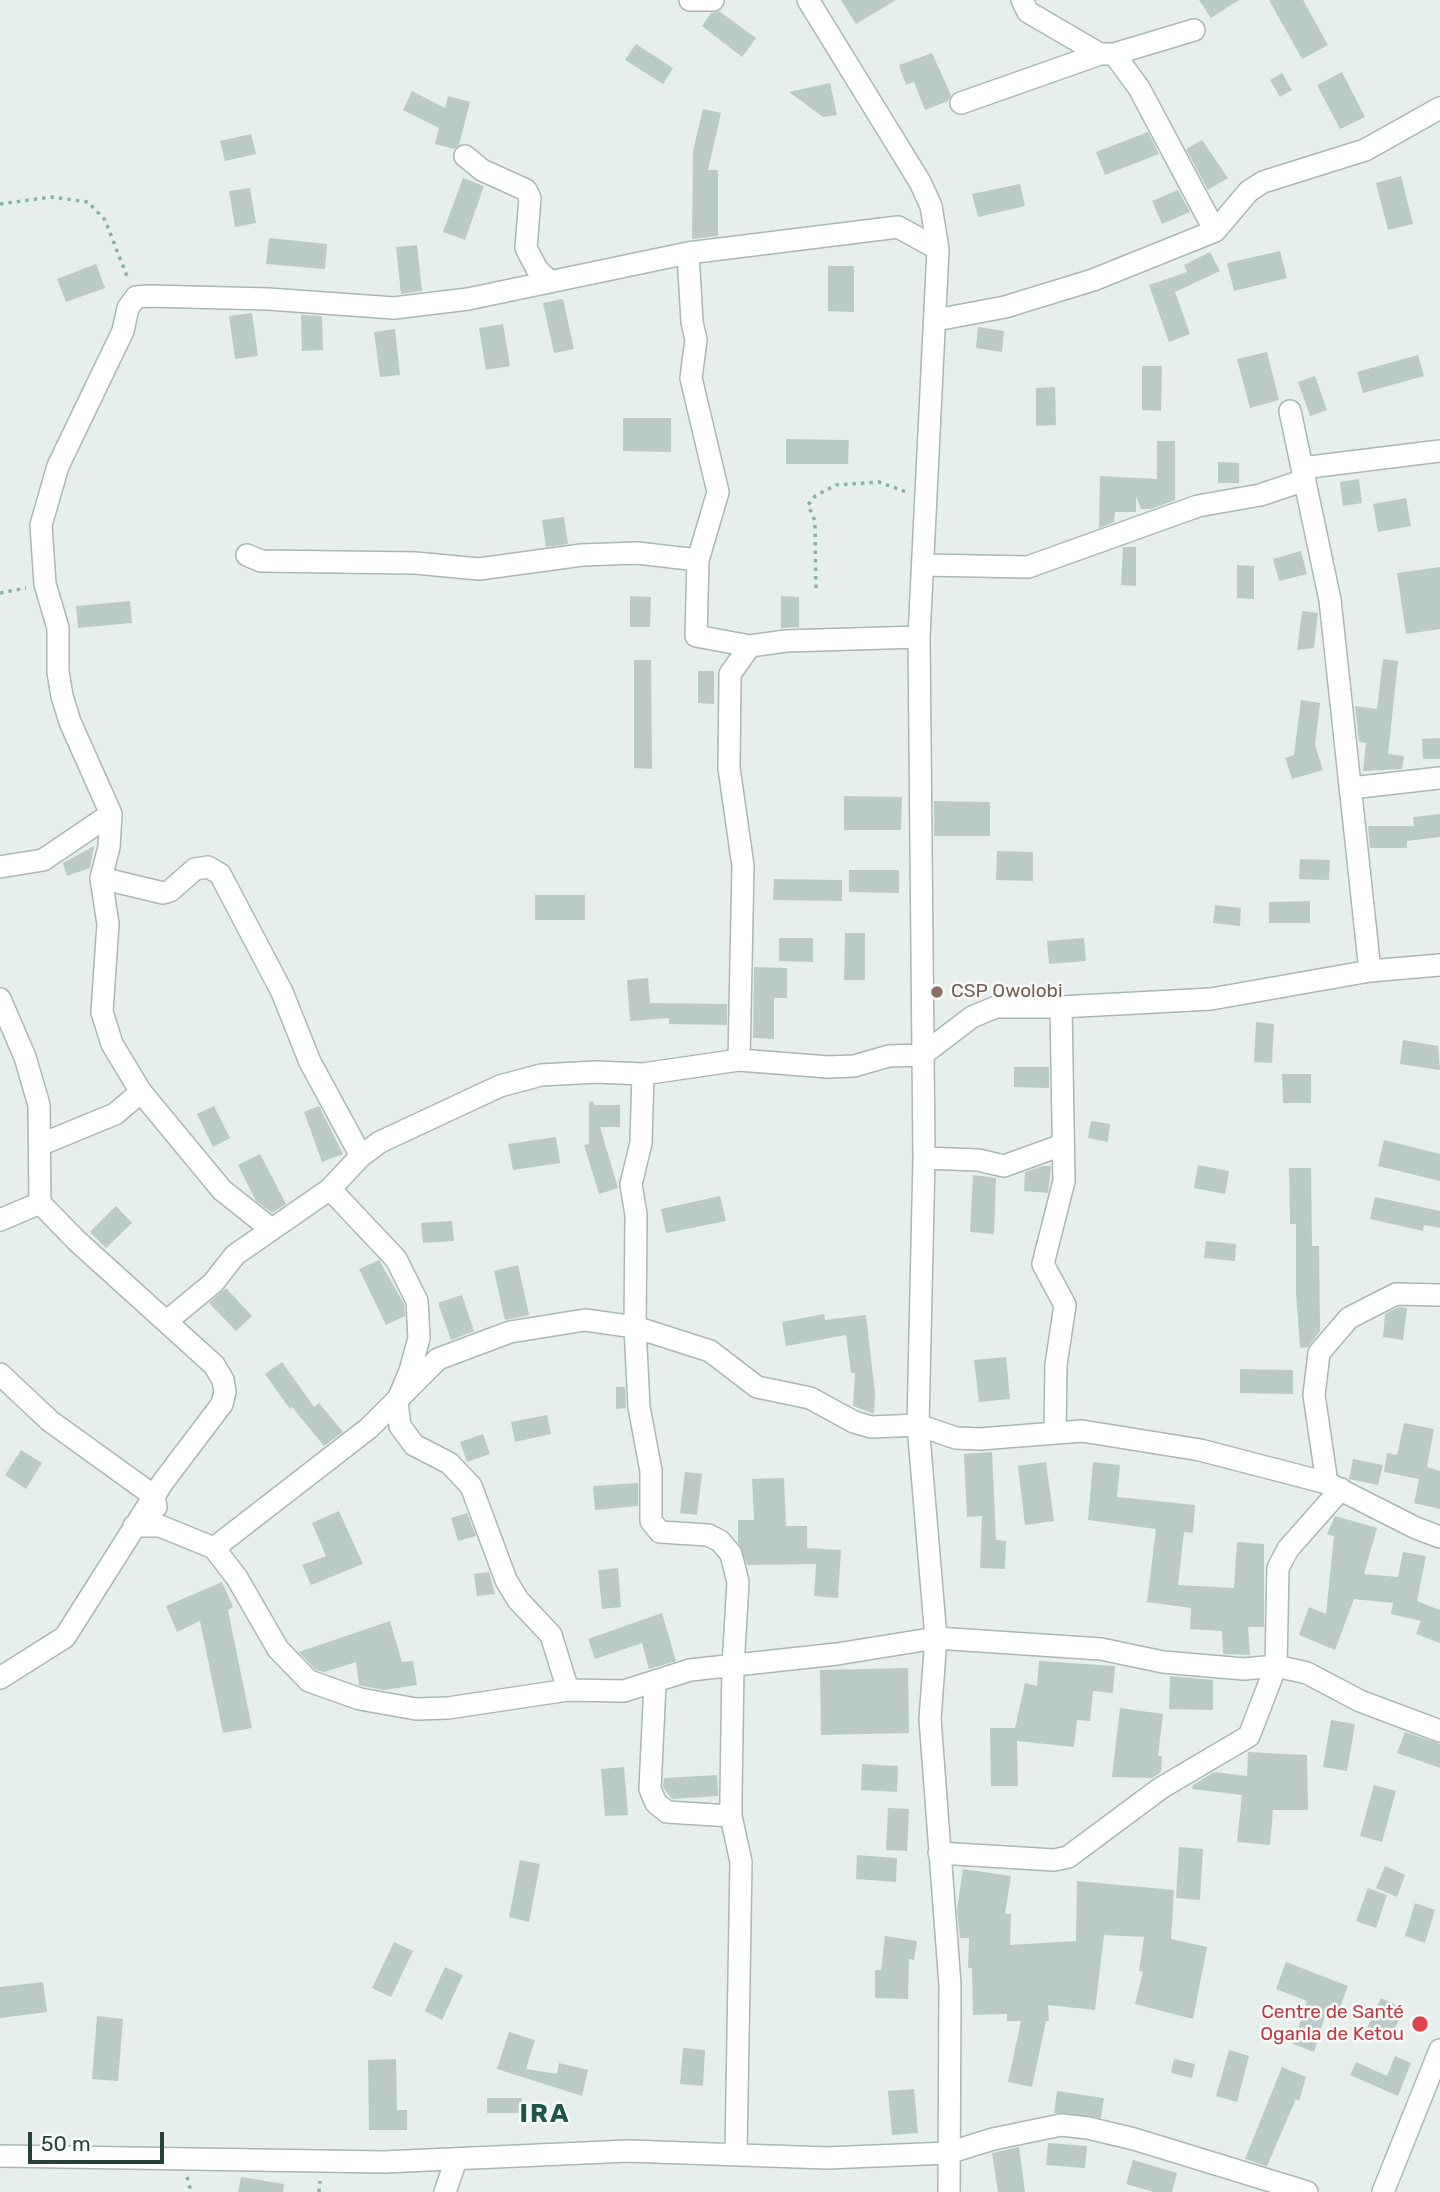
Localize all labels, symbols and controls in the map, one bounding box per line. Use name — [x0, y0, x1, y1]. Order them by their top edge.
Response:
place label: CSP Owolobi — [951, 981, 1062, 1003]
marker: CSP Owolobi — [929, 984, 945, 1000]
place label: Centre de Santé Oganla de Ketou — [1260, 2002, 1404, 2046]
marker: Centre de Santé Oganla de Ketou — [1410, 2014, 1430, 2034]
district label: IRA — [520, 2098, 570, 2130]
scale bar — [32, 2118, 168, 2162]
text: 50 m — [41, 2131, 91, 2156]

